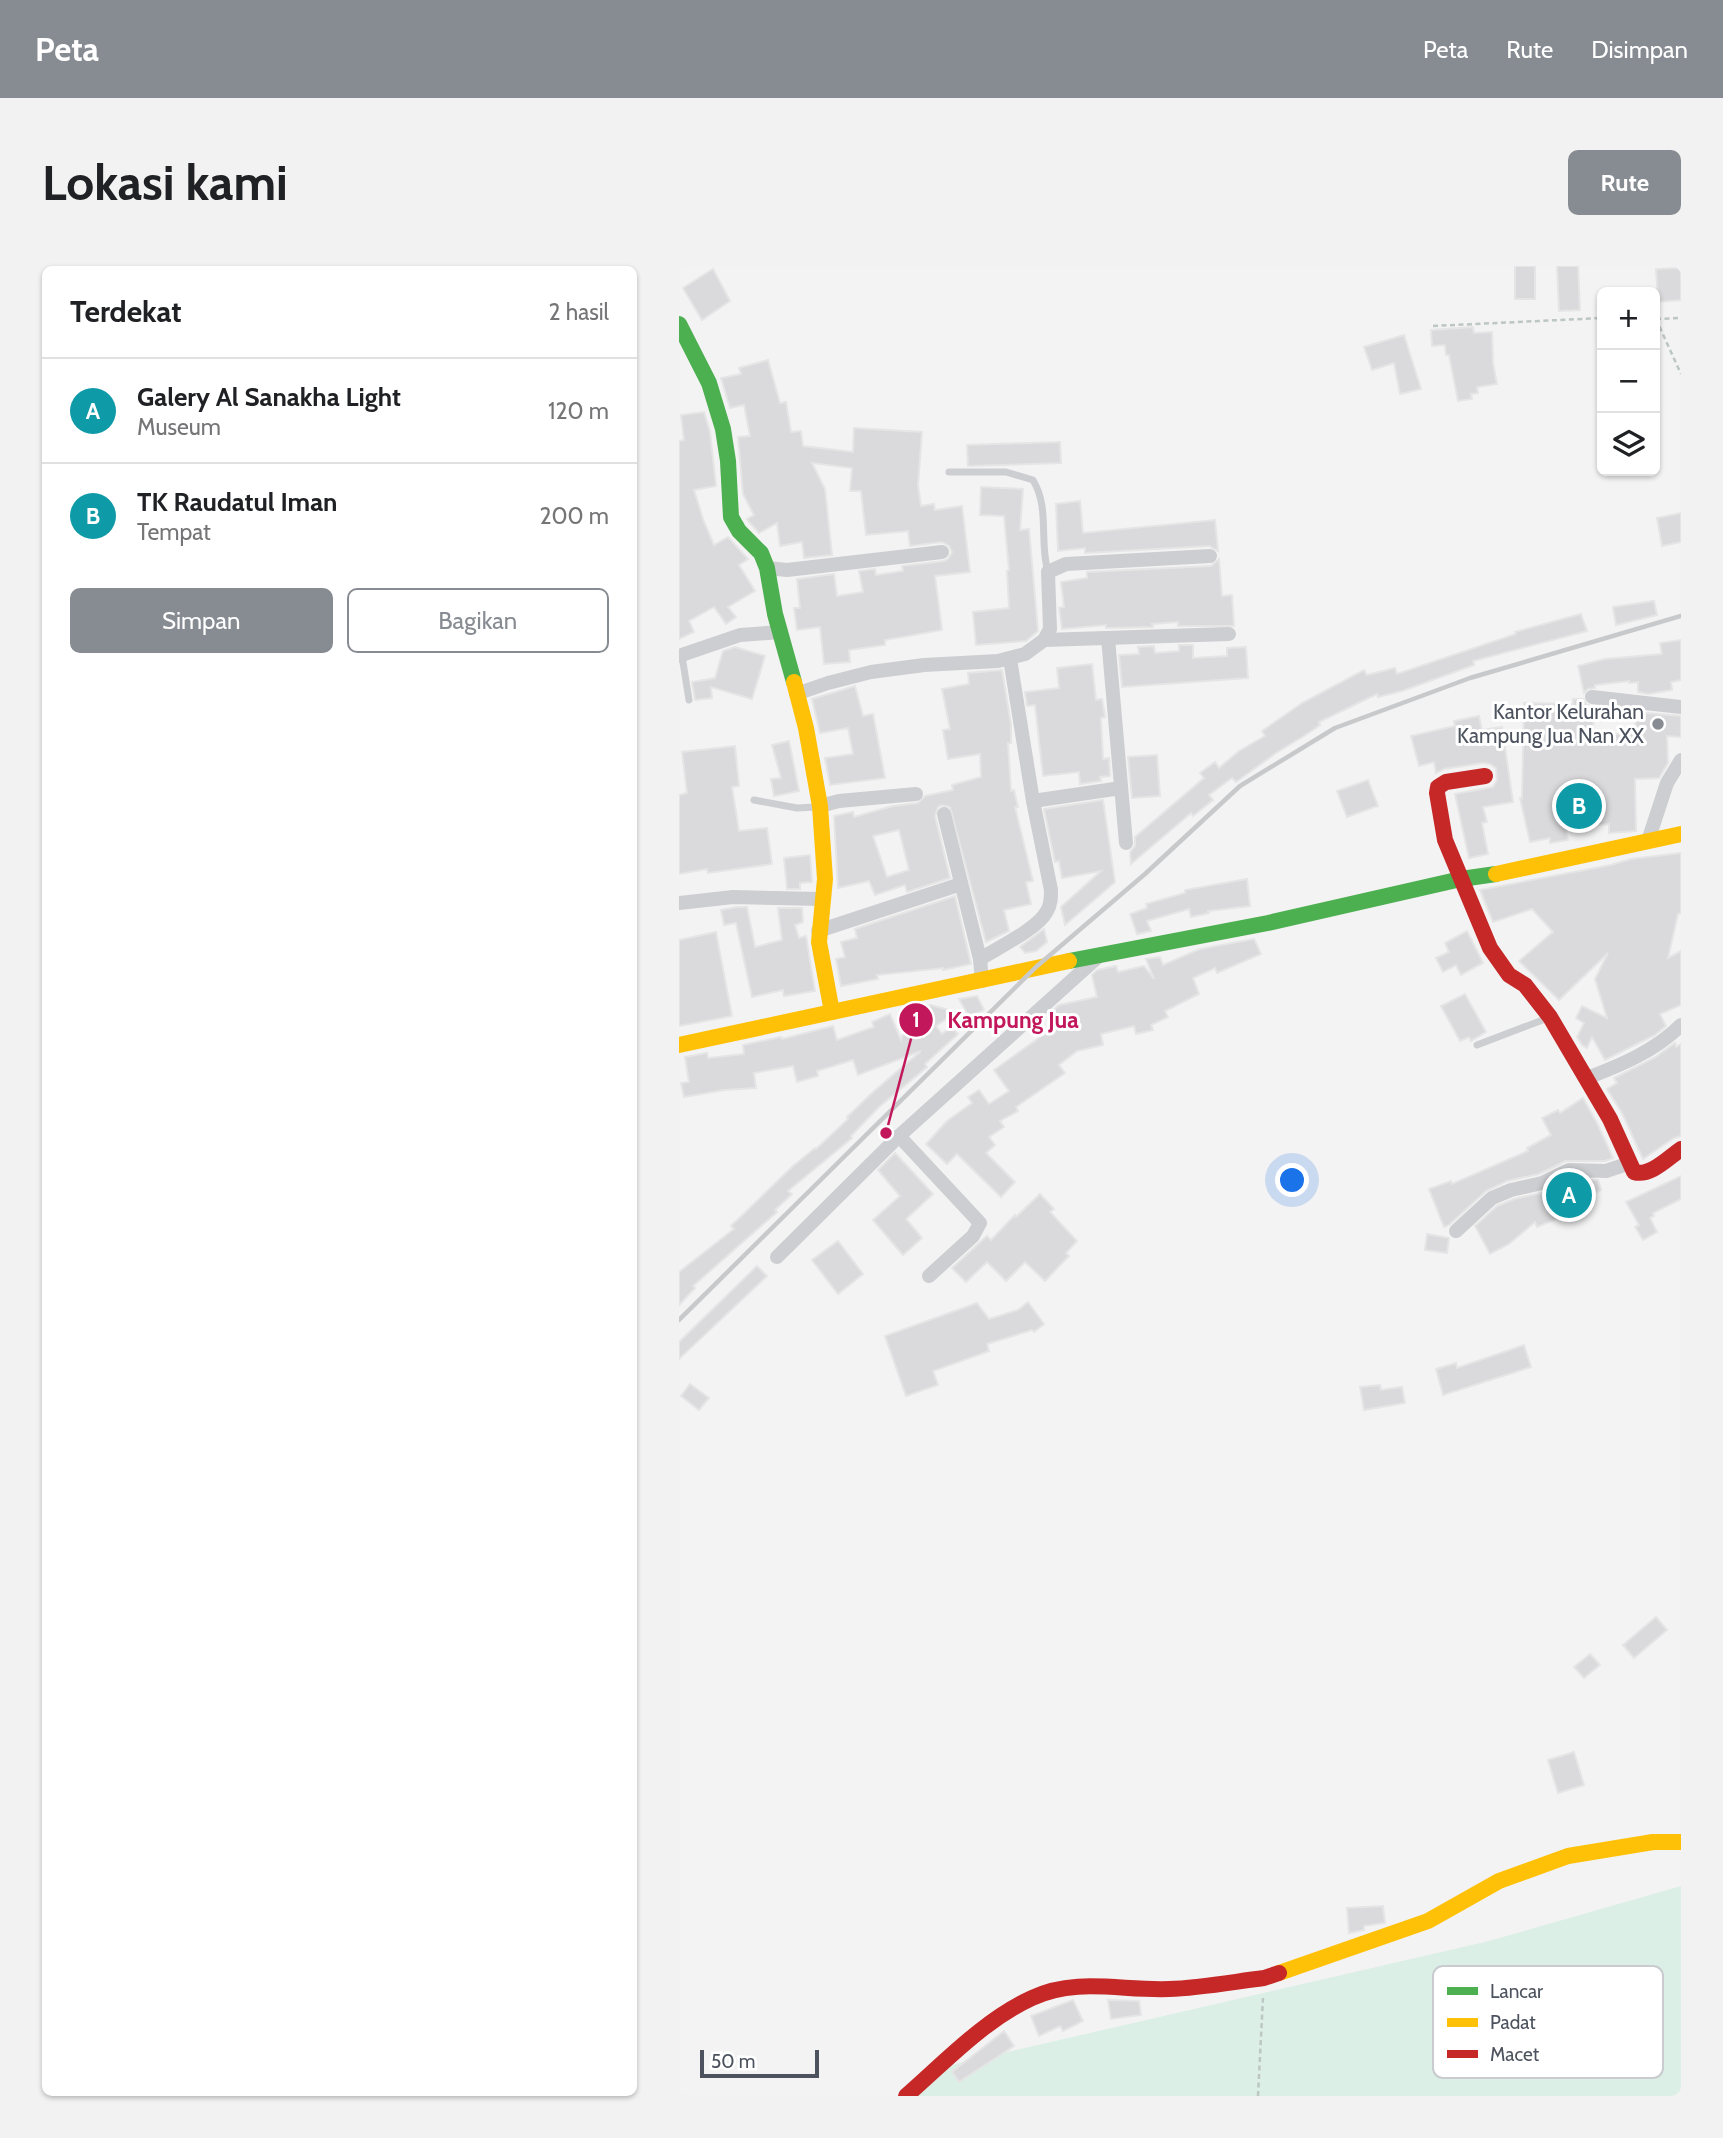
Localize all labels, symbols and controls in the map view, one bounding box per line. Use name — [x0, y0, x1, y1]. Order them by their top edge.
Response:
text: Peta — [35, 29, 99, 69]
text: Peta — [1423, 35, 1468, 64]
text: Rute — [1506, 35, 1553, 64]
text: Disimpan — [1591, 35, 1688, 64]
button: Rute — [1568, 150, 1681, 215]
text: Lokasi kami — [42, 153, 288, 212]
map controls — [1597, 287, 1660, 476]
button: + — [1597, 287, 1660, 350]
text: Terdekat — [70, 293, 182, 330]
text: 2 hasil — [548, 298, 609, 326]
button: − — [1597, 350, 1660, 413]
text: Galery Al Sanakha Light — [137, 381, 401, 413]
text: A — [86, 397, 100, 425]
text: 120 m — [548, 397, 609, 425]
text: Museum — [137, 413, 221, 441]
button: layers — [1597, 413, 1660, 476]
text: TK Raudatul Iman — [137, 486, 337, 518]
text: B — [86, 502, 100, 530]
text: 200 m — [539, 502, 609, 530]
text: Tempat — [137, 518, 211, 546]
button: Simpan — [70, 588, 333, 653]
button: Bagikan — [347, 588, 609, 653]
place label: Kantor Kelurahan Kampung Jua Nan XX — [1457, 699, 1645, 748]
marker: Kantor Kelurahan Kampung Jua Nan XX — [1650, 716, 1666, 732]
pin: B — [1556, 780, 1602, 832]
callout: Kampung Jua — [898, 998, 1092, 1042]
text: Kampung Jua — [947, 1006, 1079, 1034]
text: 1 — [912, 1007, 920, 1032]
your location — [1275, 1163, 1309, 1197]
pin: A — [1546, 1169, 1592, 1221]
legend — [1433, 1966, 1663, 2078]
text: Lancar — [1490, 1980, 1543, 2003]
text: Padat — [1490, 2011, 1536, 2034]
text: Macet — [1490, 2043, 1540, 2066]
scale bar — [700, 2047, 819, 2079]
text: 50 m — [711, 2050, 755, 2073]

